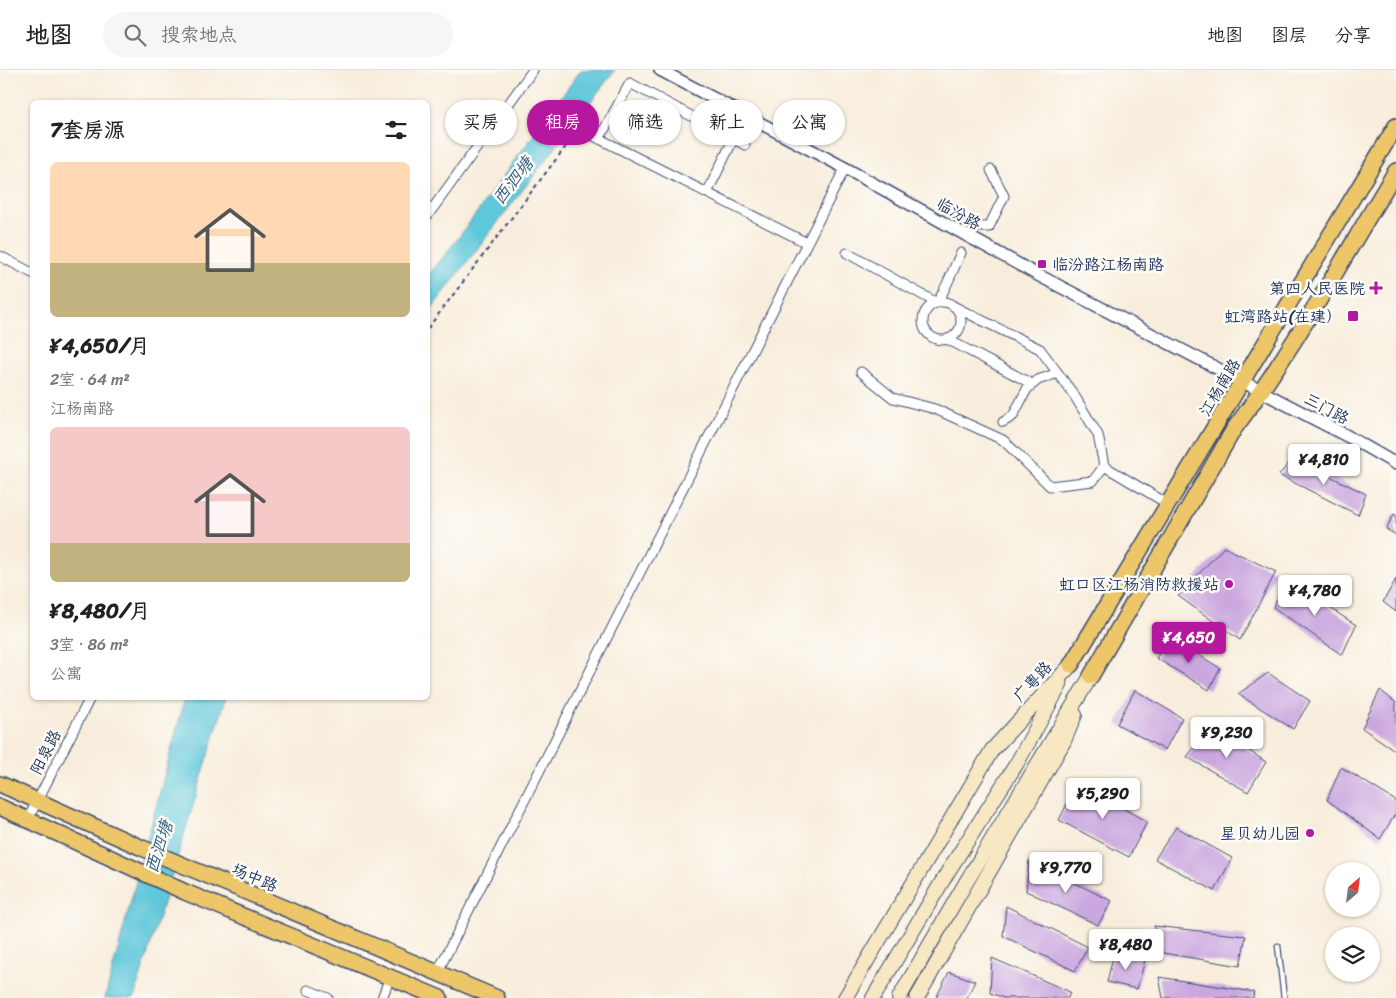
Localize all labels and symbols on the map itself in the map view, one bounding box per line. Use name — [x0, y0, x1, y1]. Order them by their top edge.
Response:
water label: 西泗塘 — [484, 148, 543, 212]
street label: 临汾路 — [931, 189, 987, 238]
place label: 临汾路江杨南路 — [1052, 250, 1164, 279]
marker: 临汾路江杨南路 — [1036, 258, 1048, 270]
place label: 第四人民医院 — [1269, 274, 1365, 303]
marker: 第四人民医院 — [1369, 281, 1383, 295]
place label: 虹湾路站(在建） — [1224, 302, 1342, 331]
marker: 虹湾路站(在建） — [1346, 309, 1360, 323]
street label: 江杨南路 — [1191, 352, 1248, 422]
street label: 三门路 — [1299, 384, 1355, 433]
pin: ¥4,810 — [1283, 444, 1365, 486]
place label: 虹口区江杨消防救援站 — [1059, 570, 1219, 599]
pin: ¥4,780 — [1274, 574, 1356, 617]
marker: 虹口区江杨消防救援站 — [1223, 578, 1235, 590]
pin: ¥4,650 — [1148, 622, 1230, 664]
street label: 广粤路 — [1005, 654, 1059, 709]
pin: ¥9,230 — [1186, 716, 1268, 759]
street label: 阳泉路 — [22, 724, 69, 780]
pin: ¥5,290 — [1062, 778, 1144, 820]
water label: 西泗塘 — [135, 814, 183, 878]
place label: 星贝幼儿园 — [1220, 819, 1300, 848]
marker: 星贝幼儿园 — [1304, 827, 1316, 839]
pin: ¥9,770 — [1025, 852, 1107, 894]
street label: 场中路 — [227, 855, 283, 900]
north arrow — [1325, 862, 1380, 918]
pin: ¥8,480 — [1085, 928, 1167, 971]

